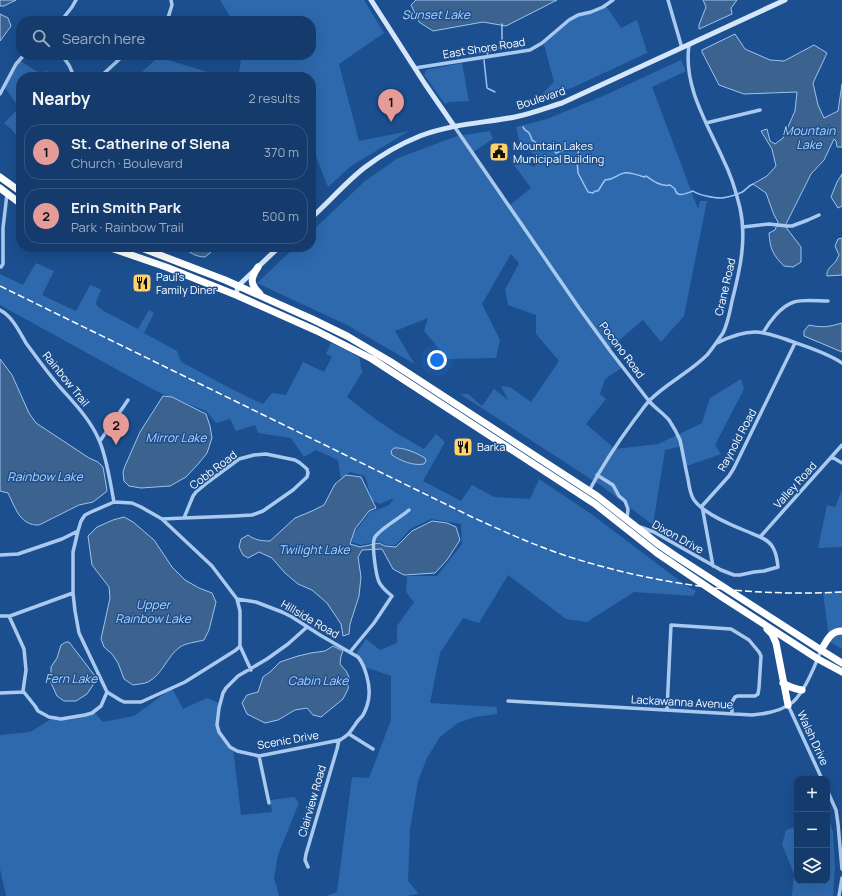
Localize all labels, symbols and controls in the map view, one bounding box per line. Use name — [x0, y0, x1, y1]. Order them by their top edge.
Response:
water label: Sunset Lake — [402, 6, 471, 23]
search box — [16, 16, 316, 60]
icon: search — [30, 27, 52, 49]
text: Search here — [62, 28, 145, 49]
street label: East Shore Road — [442, 34, 526, 61]
street label: Boulevard — [515, 83, 567, 112]
text: Nearby — [32, 87, 90, 110]
text: 2 results — [248, 89, 300, 107]
pin: 1 — [378, 89, 404, 122]
water label: Mountain Lake — [783, 122, 836, 153]
text: St. Catherine of Siena — [71, 133, 230, 154]
place label: Mountain Lakes Municipal Building — [513, 138, 604, 166]
public building icon: Mountain Lakes Municipal Building — [488, 141, 510, 163]
text: 1 — [43, 143, 49, 161]
text: 370 m — [264, 143, 299, 161]
text: Church · Boulevard — [71, 154, 183, 172]
text: Erin Smith Park — [71, 197, 181, 218]
text: 2 — [42, 207, 50, 225]
text: 500 m — [262, 207, 299, 225]
text: Park · Rainbow Trail — [71, 218, 184, 236]
street label: Crane Road — [711, 256, 738, 317]
place label: Paul's Family Diner — [156, 269, 217, 297]
restaurant icon: Paul's Family Diner — [131, 272, 153, 294]
street label: Pocono Road — [596, 318, 648, 381]
street label: Rainbow Trail — [40, 348, 93, 409]
your location — [427, 350, 447, 370]
street label: Raynold Road — [714, 406, 759, 474]
pin: 2 — [103, 412, 129, 445]
water label: Mirror Lake — [146, 429, 207, 446]
restaurant icon: Barka — [452, 436, 474, 458]
place label: Barka — [477, 439, 505, 454]
street label: Cobb Road — [186, 447, 239, 492]
street label: Valley Road — [770, 458, 820, 511]
water label: Rainbow Lake — [7, 468, 84, 485]
street label: Dixon Drive — [650, 516, 707, 557]
water label: Twilight Lake — [278, 541, 351, 558]
water label: Upper Rainbow Lake — [115, 596, 192, 627]
street label: Hillside Road — [278, 596, 342, 641]
water label: Fern Lake — [45, 670, 98, 687]
water label: Cabin Lake — [288, 672, 349, 689]
street label: Lackawanna Avenue — [630, 691, 734, 712]
street label: Walsh Drive — [794, 708, 833, 768]
street label: Scenic Drive — [256, 727, 320, 752]
street label: Clairview Road — [294, 763, 329, 839]
map controls — [794, 776, 830, 884]
button: + — [794, 776, 830, 812]
button: − — [794, 812, 830, 848]
button: layers — [794, 848, 830, 884]

